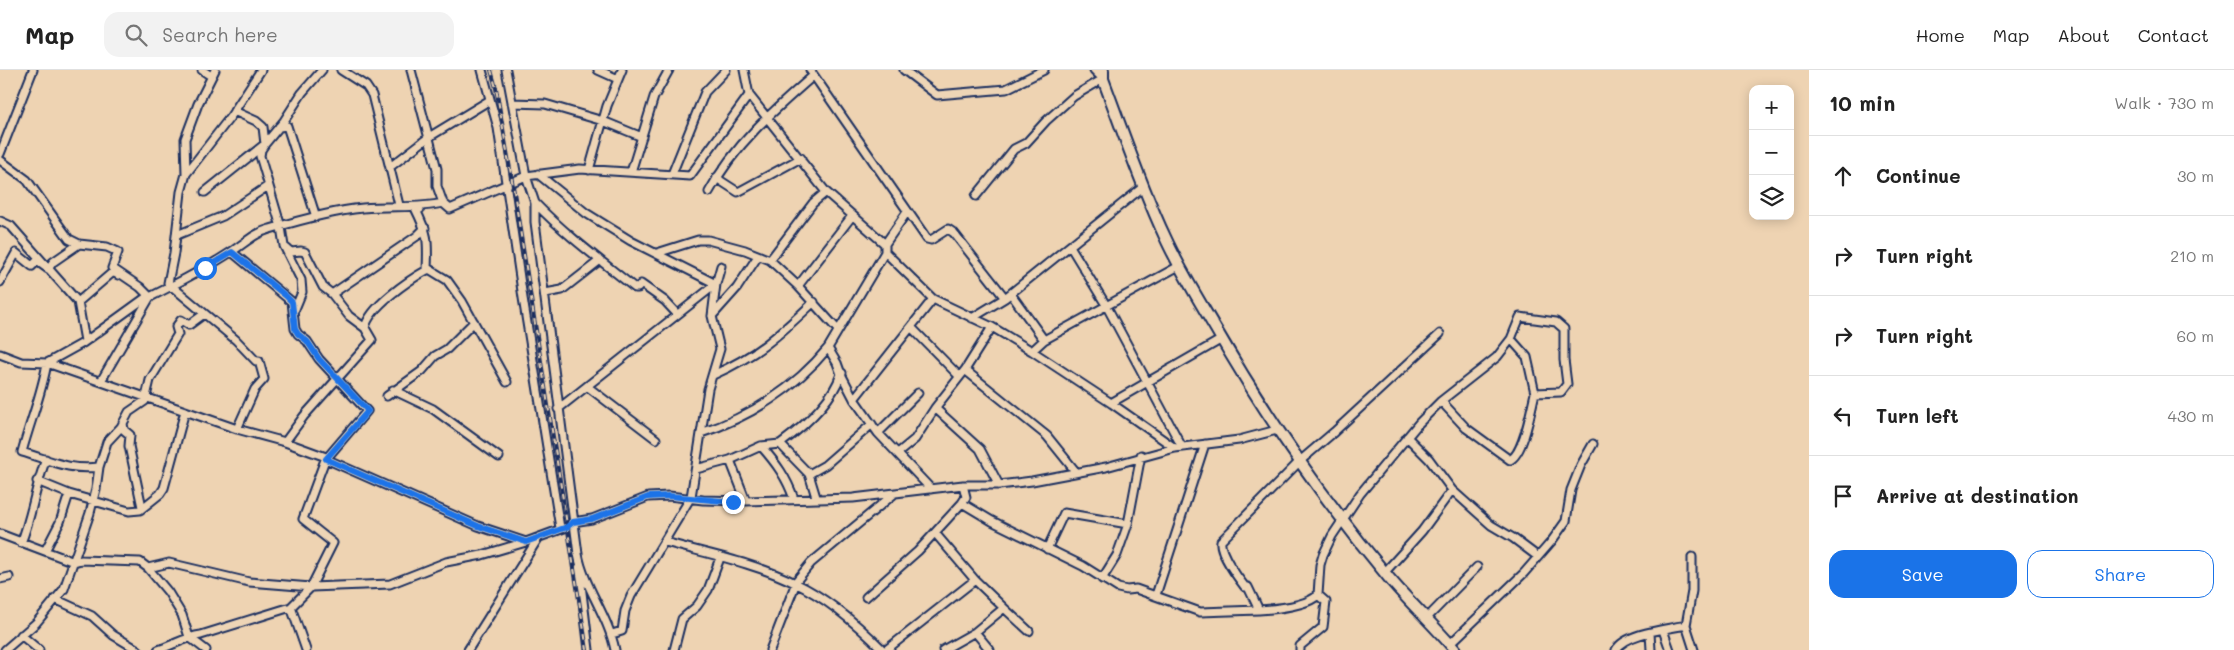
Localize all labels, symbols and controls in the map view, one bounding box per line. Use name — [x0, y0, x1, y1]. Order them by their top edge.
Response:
search box — [104, 12, 454, 57]
text: Map — [25, 19, 74, 50]
icon: search — [122, 21, 150, 49]
text: Search here — [162, 22, 278, 47]
text: Home — [1916, 23, 1965, 47]
text: Map — [1993, 23, 2029, 47]
text: About — [2057, 23, 2110, 47]
text: Contact — [2138, 23, 2209, 47]
map controls — [1749, 85, 1794, 220]
button: + — [1749, 85, 1794, 130]
text: 10 min — [1829, 89, 1895, 116]
text: Walk · 730 m — [2114, 92, 2214, 113]
button: − — [1749, 130, 1794, 175]
icon: ahead — [1829, 162, 1857, 190]
text: Continue — [1876, 163, 1961, 188]
text: 30 m — [2177, 165, 2214, 186]
button: layers — [1749, 175, 1794, 220]
icon: right — [1829, 242, 1857, 270]
text: Turn right — [1876, 243, 1973, 268]
text: 210 m — [2170, 245, 2214, 266]
route start — [194, 257, 217, 280]
icon: right — [1829, 322, 1857, 350]
text: Turn right — [1876, 323, 1973, 348]
text: 60 m — [2177, 325, 2214, 346]
icon: left — [1829, 402, 1857, 430]
text: Turn left — [1876, 403, 1959, 428]
text: 430 m — [2167, 405, 2214, 426]
icon: arrive — [1829, 482, 1857, 510]
text: Arrive at destination — [1876, 483, 2079, 508]
route end — [722, 491, 745, 514]
button: Save — [1829, 550, 2017, 598]
button: Share — [2027, 550, 2214, 598]

